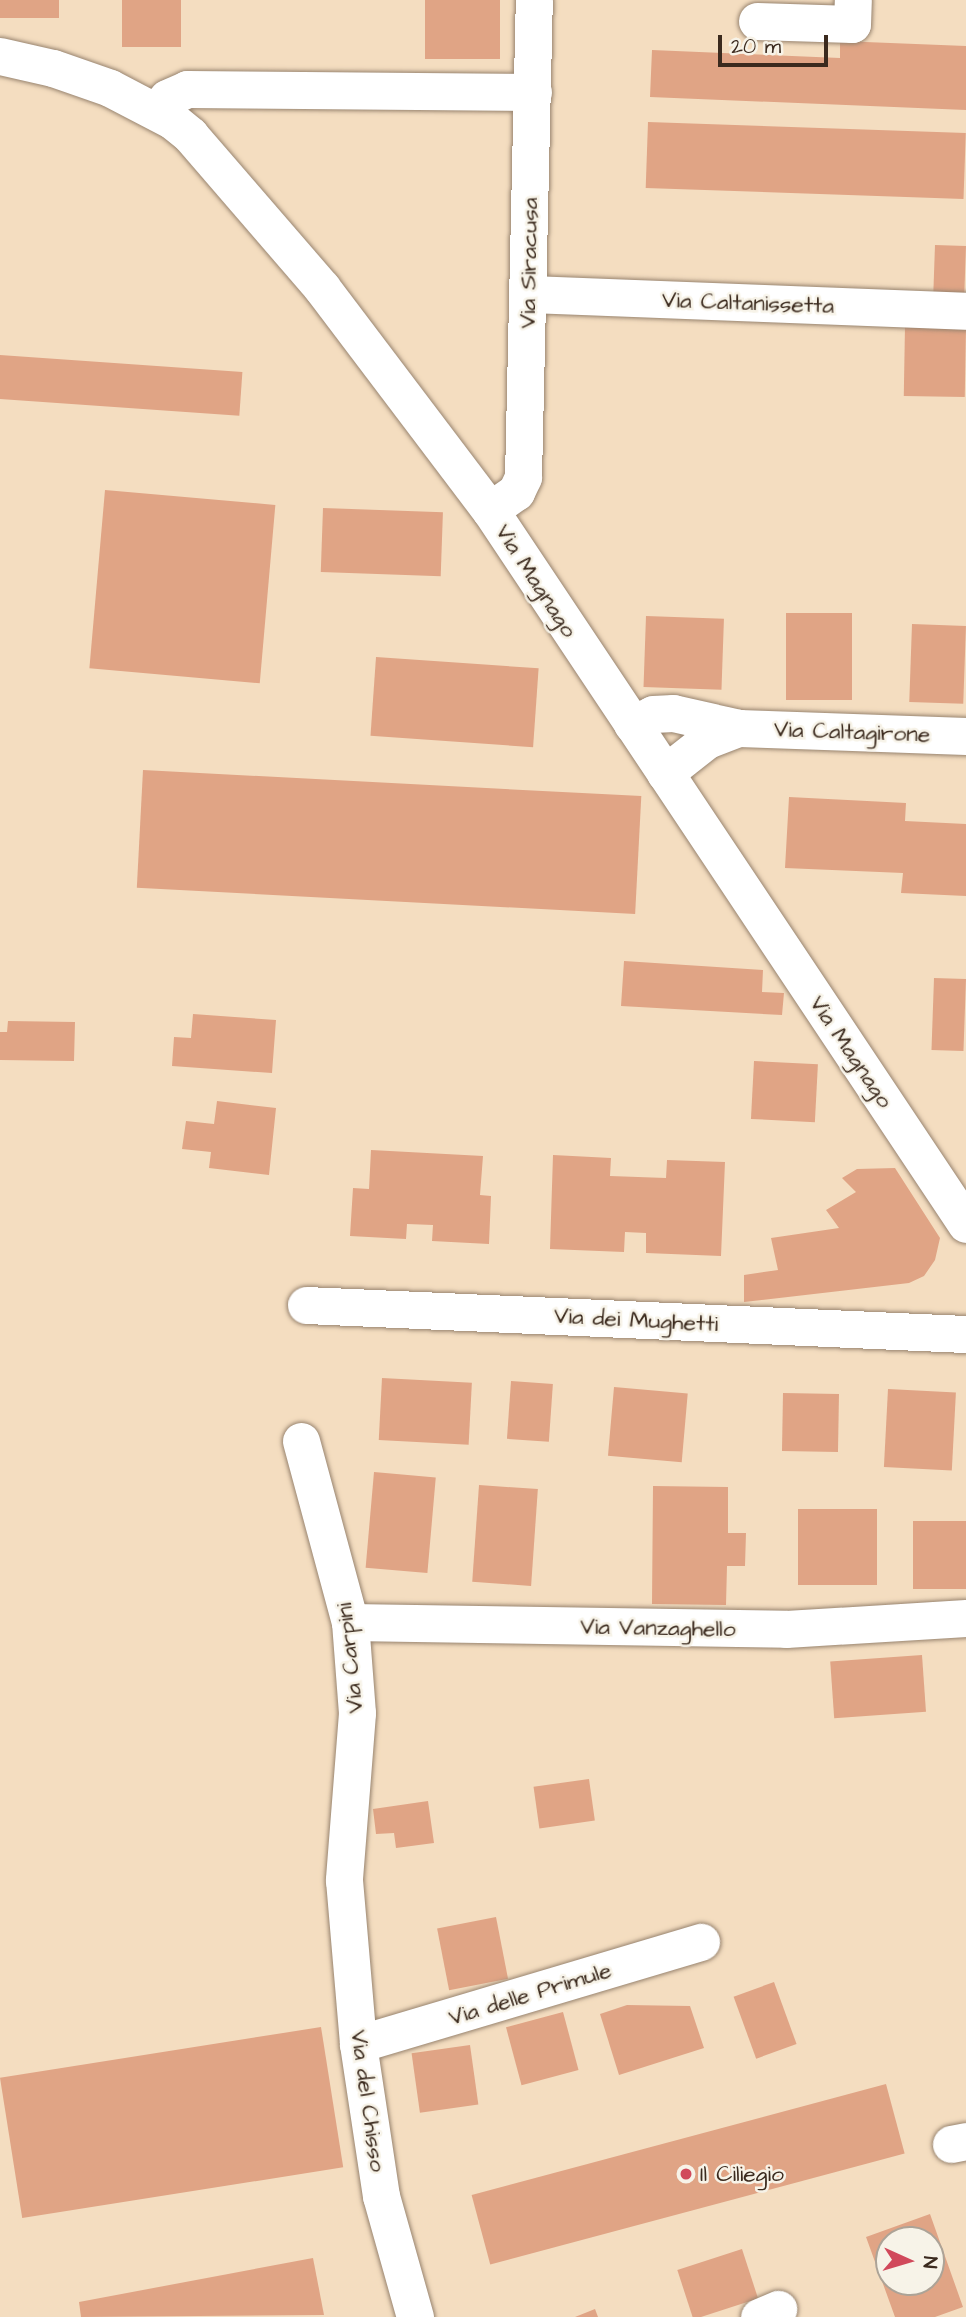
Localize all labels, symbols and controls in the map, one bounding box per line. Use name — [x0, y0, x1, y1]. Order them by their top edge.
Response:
scale bar — [721, 21, 831, 65]
text: 20 m — [731, 32, 781, 61]
street label: Via Siracusa — [514, 197, 544, 329]
street label: Via Caltanissetta — [661, 286, 835, 320]
street label: Via Magnago — [489, 519, 583, 643]
street label: Via Caltagirone — [773, 715, 931, 749]
street label: Via Magnago — [803, 991, 899, 1113]
street label: Via dei Mughetti — [553, 1302, 719, 1338]
street label: Via Carpini — [330, 1601, 370, 1715]
street label: Via Vanzaghello — [580, 1613, 736, 1643]
street label: Via delle Primule — [445, 1956, 615, 2032]
street label: Via del Chisso — [344, 2028, 392, 2174]
place label: Il Ciliegio — [700, 2160, 784, 2188]
marker: Il Ciliegio — [678, 2166, 694, 2182]
north arrow — [875, 2226, 945, 2296]
text: N — [916, 2255, 943, 2269]

